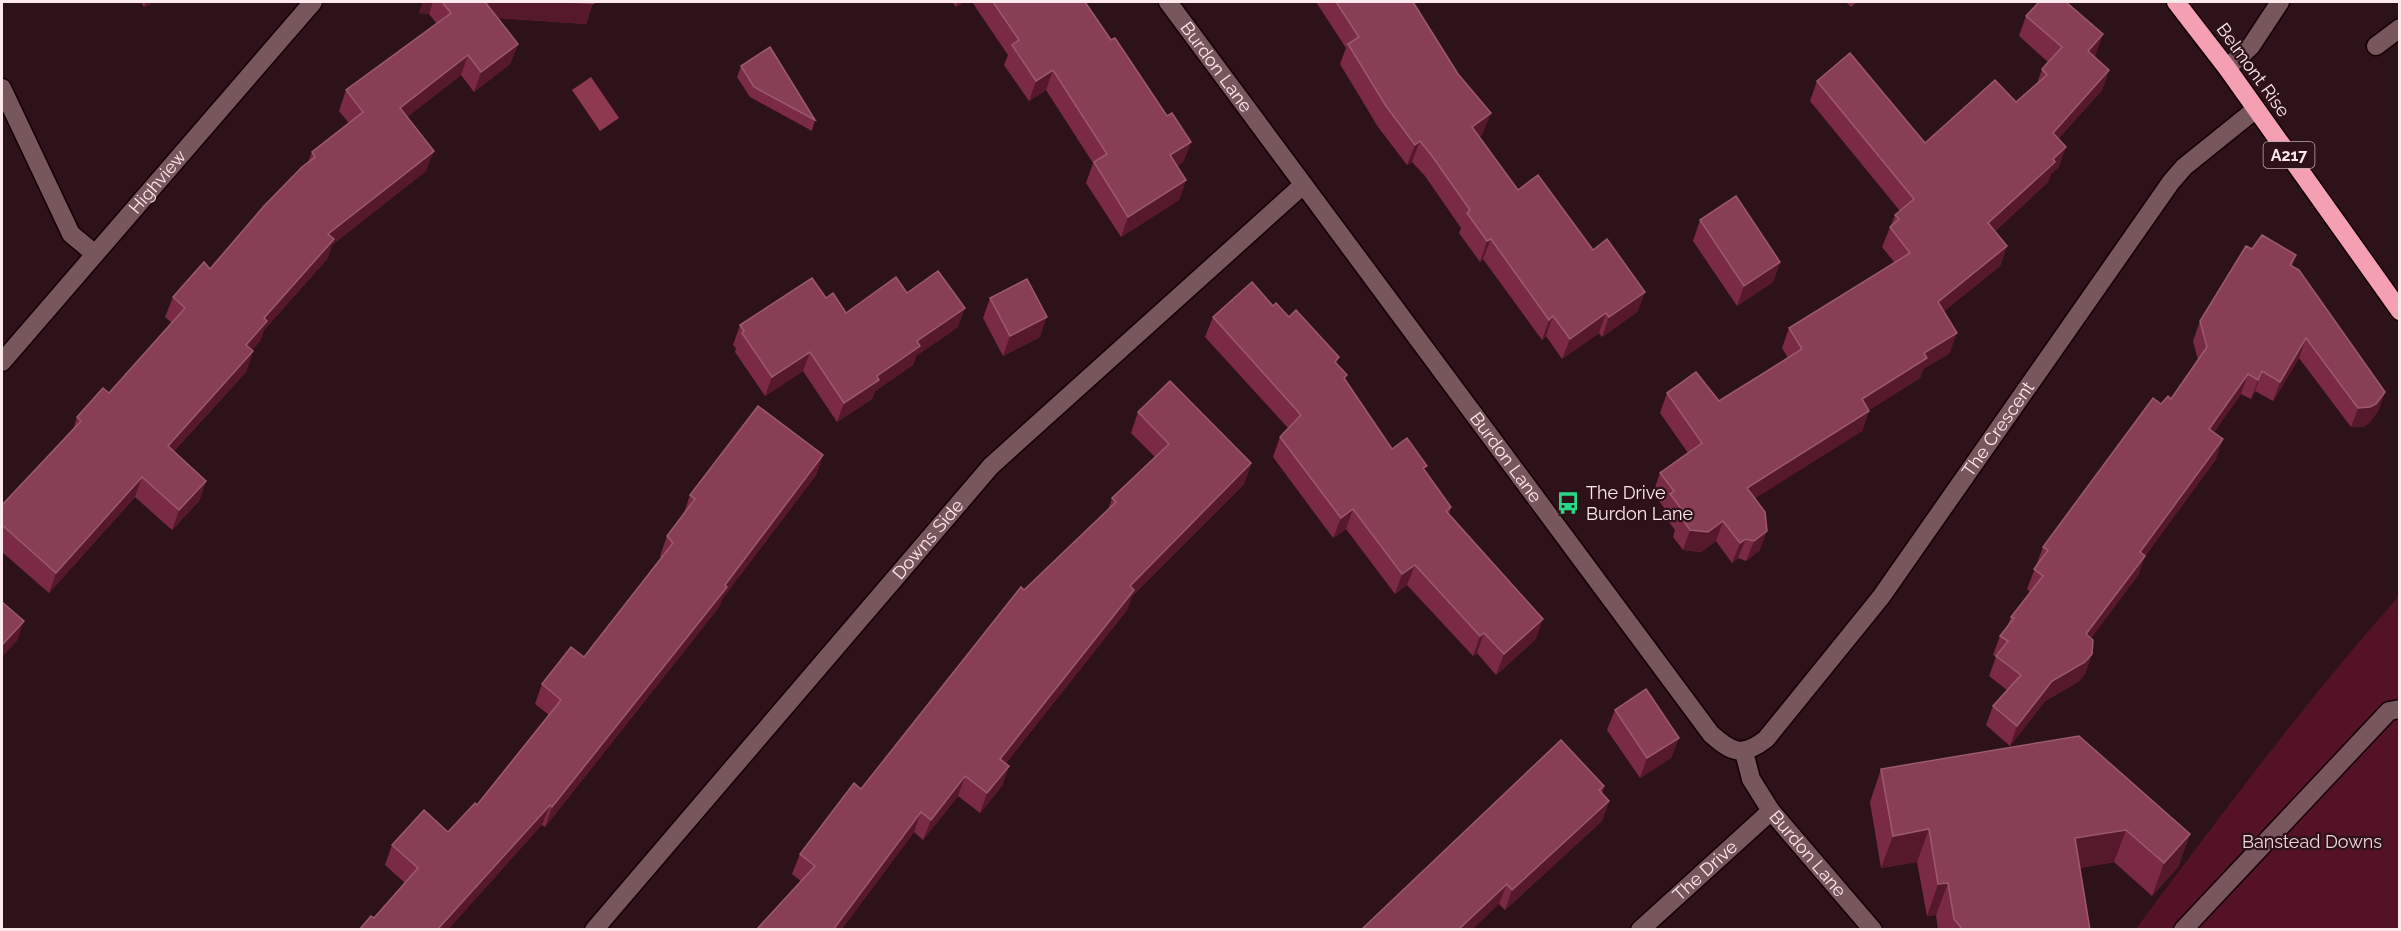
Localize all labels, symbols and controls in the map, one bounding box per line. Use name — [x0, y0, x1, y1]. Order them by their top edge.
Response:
street label: Burdon Lane — [1176, 17, 1257, 116]
street label: Belmont Rise — [2212, 19, 2295, 121]
road number: A217 — [2264, 142, 2314, 168]
street label: Highview — [124, 145, 191, 218]
street label: The Crescent — [1957, 377, 2038, 480]
street label: Burdon Lane — [1466, 408, 1547, 507]
place label: The Drive Burdon Lane — [1586, 482, 1694, 524]
bus stop icon: The Drive Burdon Lane — [1555, 490, 1581, 516]
street label: Downs Side — [888, 495, 968, 583]
street label: Burdon Lane — [1765, 806, 1851, 901]
park label: Banstead Downs — [2242, 831, 2382, 852]
street label: The Drive — [1668, 836, 1742, 905]

